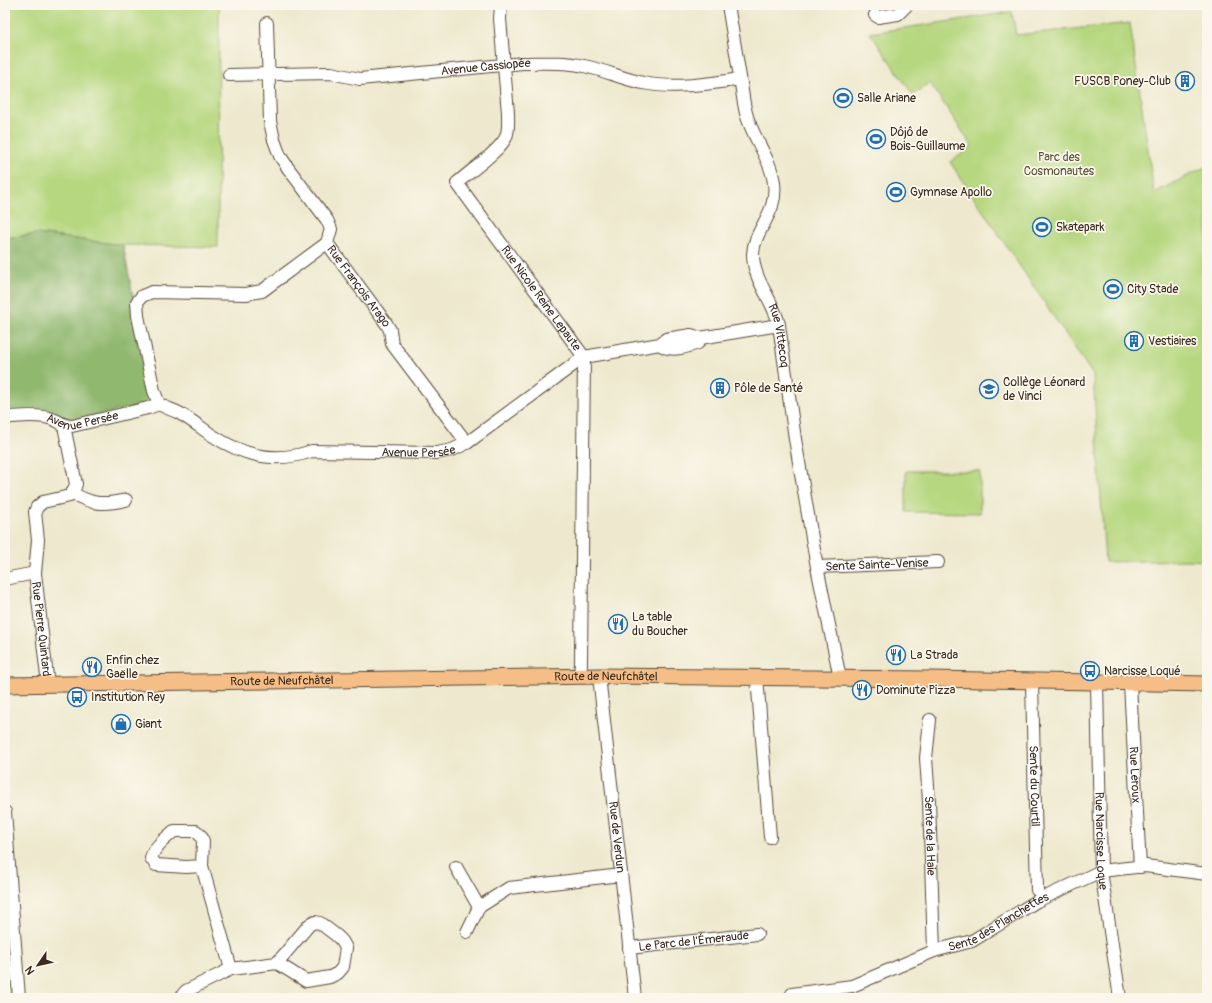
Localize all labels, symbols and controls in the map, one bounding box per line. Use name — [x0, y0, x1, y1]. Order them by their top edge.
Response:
street label: Avenue Cassiopée — [440, 56, 531, 79]
building icon: FUSCB Poney-Club — [1174, 70, 1196, 92]
place label: FUSCB Poney-Club — [1074, 74, 1171, 89]
sports icon: Salle Ariane — [832, 87, 854, 109]
place label: Salle Ariane — [857, 91, 916, 106]
place label: Dôjô de Bois-Guillaume — [890, 125, 965, 154]
sports icon: Dôjô de Bois-Guillaume — [865, 128, 887, 150]
park label: Parc des Cosmonautes — [1024, 150, 1095, 179]
sports icon: Gymnase Apollo — [885, 181, 907, 203]
place label: Gymnase Apollo — [910, 185, 993, 200]
sports icon: Skatepark — [1031, 216, 1053, 238]
place label: Skatepark — [1056, 220, 1105, 235]
street label: Rue François Arago — [323, 243, 394, 330]
street label: Rue Nicole Reine Lepaute — [497, 243, 584, 354]
sports icon: City Stade — [1102, 278, 1124, 300]
place label: City Stade — [1127, 282, 1179, 297]
street label: Rue Vittecoq — [764, 301, 792, 369]
building icon: Vestiaires — [1123, 330, 1145, 352]
place label: Vestiaires — [1148, 334, 1197, 349]
place label: Collège Léonard de Vinci — [1003, 375, 1085, 404]
building icon: Pôle de Santé — [709, 377, 731, 399]
school or university icon: Collège Léonard de Vinci — [978, 378, 1000, 400]
place label: Pôle de Santé — [734, 381, 803, 396]
street label: Avenue Persée — [45, 408, 120, 434]
street label: Avenue Persée — [381, 442, 458, 461]
street label: Sente Sainte-Venise — [825, 555, 929, 575]
street label: Rue Pierre Quintard — [28, 581, 54, 678]
place label: La table du Boucher — [632, 610, 688, 639]
restaurant icon: La table du Boucher — [607, 613, 629, 635]
restaurant icon: La Strada — [885, 644, 907, 666]
place label: La Strada — [910, 648, 959, 663]
place label: Enfin chez Gaëlle — [106, 653, 159, 682]
restaurant icon: Enfin chez Gaëlle — [81, 656, 103, 678]
bus stop icon: Narcisse Loqué — [1079, 660, 1101, 682]
place label: Narcisse Loqué — [1104, 664, 1181, 679]
street label: Route de Neufchâtel — [554, 669, 658, 685]
street label: Route de Neufchâtel — [230, 673, 334, 690]
restaurant icon: Dominute Pizza — [851, 679, 873, 701]
place label: Dominute Pizza — [876, 683, 956, 698]
bus stop icon: Institution Rey — [66, 686, 88, 708]
place label: Institution Rey — [91, 690, 165, 705]
shop icon: Giant — [110, 713, 132, 735]
place label: Giant — [135, 717, 162, 732]
street label: Sente du Courtil — [1026, 745, 1042, 827]
street label: Rue Leroux — [1125, 746, 1144, 804]
street label: Rue Narcisse Loque — [1091, 792, 1111, 891]
street label: Sente de la Haie — [921, 795, 938, 876]
street label: Rue de Verdun — [605, 800, 628, 874]
street label: Sente des Planchettes — [947, 889, 1052, 955]
street label: Le Parc de l'Émeraude — [638, 928, 750, 955]
north arrow — [18, 945, 58, 985]
text: N — [22, 963, 38, 977]

